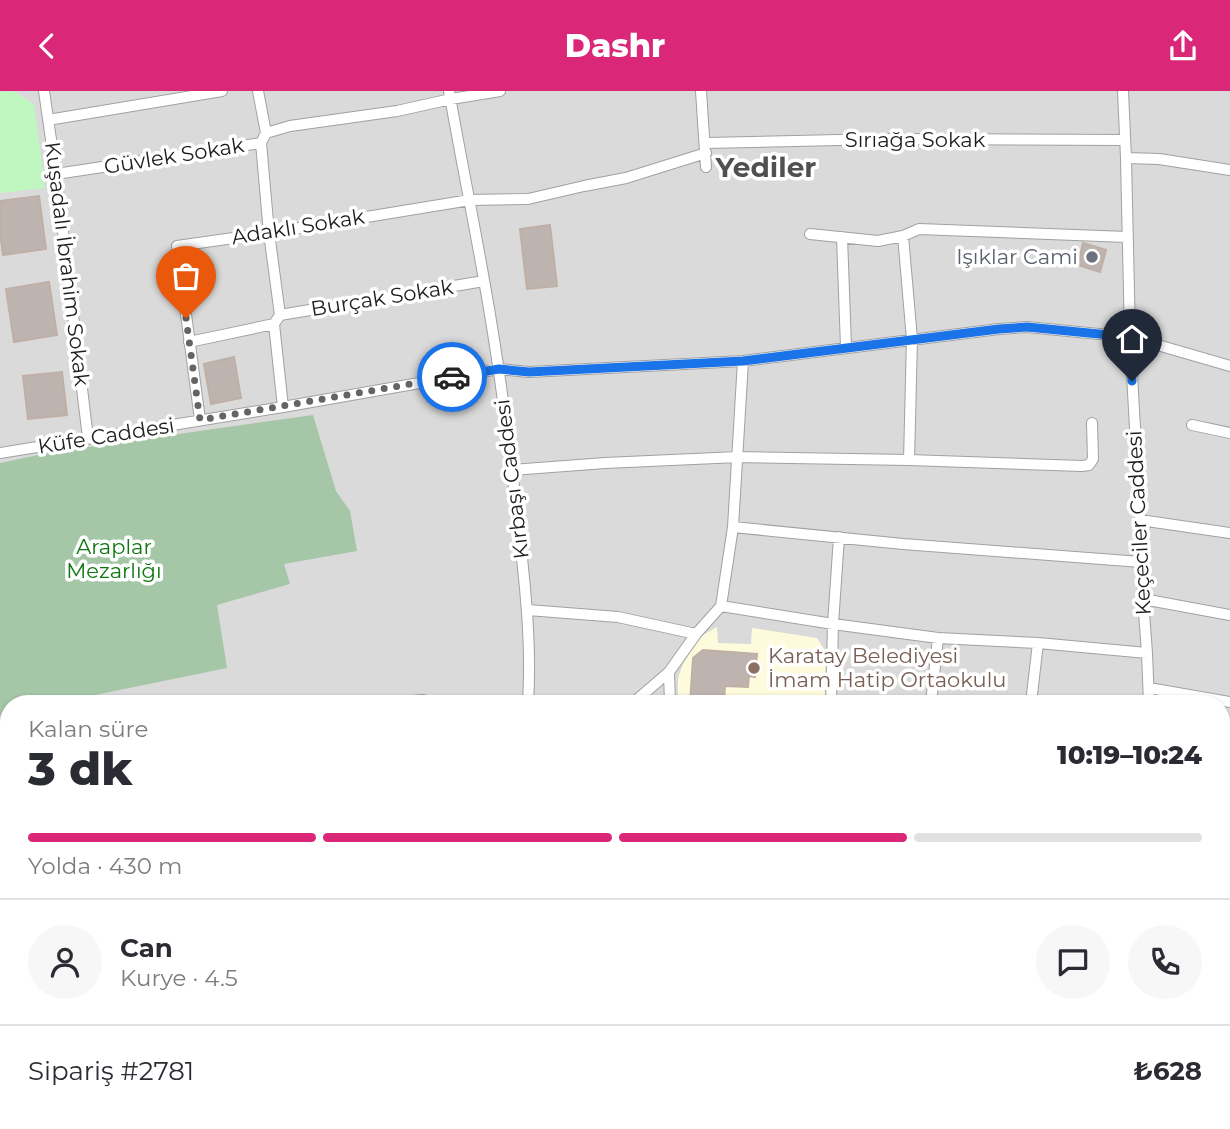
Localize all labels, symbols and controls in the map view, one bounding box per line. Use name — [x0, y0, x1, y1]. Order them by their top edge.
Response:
text: Dashr — [565, 26, 665, 65]
icon: back — [28, 27, 66, 65]
icon: share — [1164, 27, 1202, 65]
street label: Sırıağa Sokak — [845, 127, 986, 152]
street label: Güvlek Sokak — [102, 132, 246, 179]
street label: Kuşadalı İbrahim Sokak — [40, 140, 95, 388]
district label: Yediler — [715, 150, 816, 184]
street label: Adaklı Sokak — [230, 204, 367, 249]
place label: Işıklar Cami — [956, 244, 1078, 269]
pin — [156, 246, 216, 318]
marker: Işıklar Cami — [1084, 249, 1100, 265]
icon: bag — [167, 257, 205, 295]
street label: Burçak Sokak — [309, 274, 455, 321]
pin — [1102, 309, 1162, 381]
icon: home — [1113, 320, 1151, 358]
courier — [417, 342, 487, 412]
icon: car — [433, 358, 471, 396]
street label: Kırbaşı Caddesi — [489, 398, 534, 560]
street label: Küfe Caddesi — [36, 412, 176, 459]
street label: Keçeciler Caddesi — [1121, 430, 1156, 616]
park label: Araplar Mezarlığı — [66, 534, 162, 583]
place label: Karatay Belediyesi İmam Hatip Ortaokulu — [768, 643, 1006, 692]
marker: Karatay Belediyesi İmam Hatip Ortaokulu — [746, 660, 762, 676]
text: Kalan süre — [28, 715, 148, 743]
text: 10:19–10:24 — [1057, 739, 1202, 771]
text: 3 dk — [28, 740, 132, 797]
text: Yolda · 430 m — [28, 852, 182, 880]
button: person — [28, 925, 102, 999]
button: chat — [1036, 925, 1110, 999]
button: phone — [1128, 925, 1202, 999]
text: Can — [120, 932, 173, 964]
text: Kurye · 4.5 — [120, 964, 238, 992]
text: Sipariş #2781 — [28, 1055, 194, 1087]
text: ₺628 — [1133, 1055, 1202, 1087]

